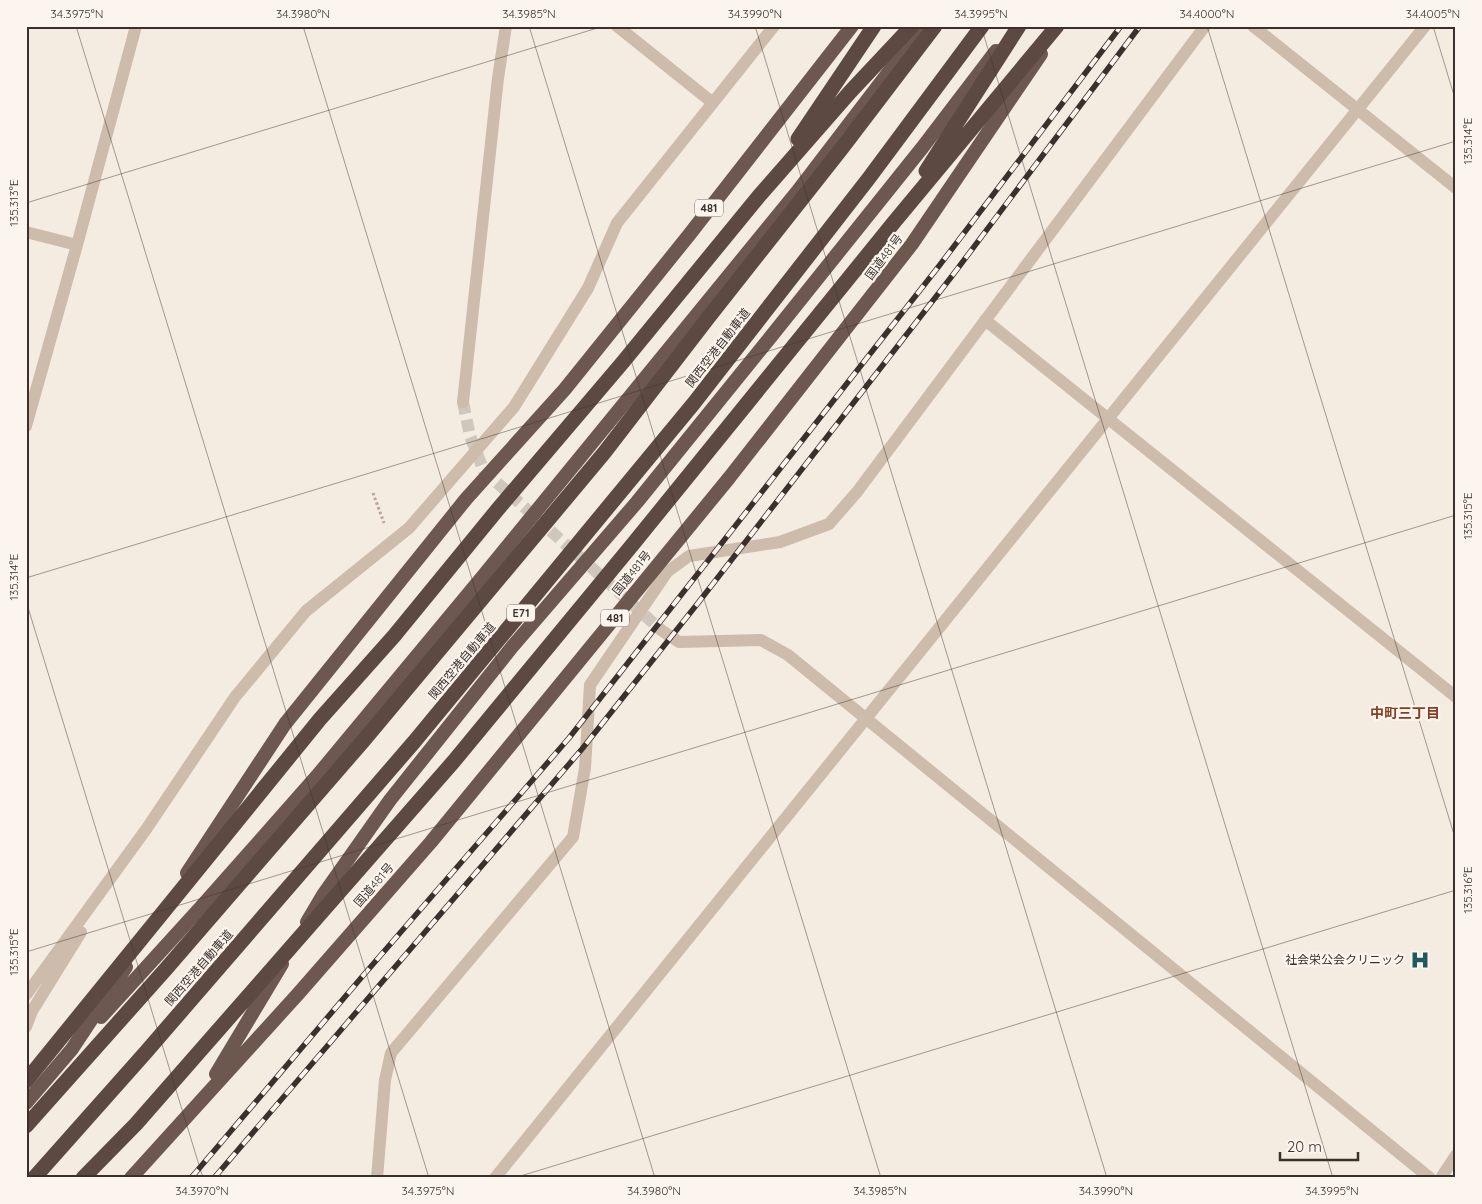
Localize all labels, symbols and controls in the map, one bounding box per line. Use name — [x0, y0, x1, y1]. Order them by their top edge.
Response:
text: 34.3975°N — [51, 6, 103, 21]
text: 34.3980°N — [276, 6, 330, 21]
text: 34.3985°N — [502, 6, 556, 21]
text: 34.3990°N — [728, 6, 782, 21]
text: 34.3995°N — [954, 6, 1008, 21]
text: 34.4000°N — [1180, 6, 1234, 21]
text: 34.4005°N — [1406, 6, 1460, 21]
text: 135.314°E — [1460, 117, 1475, 164]
text: 135.313°E — [6, 179, 21, 226]
road number: 481 — [695, 200, 723, 217]
street label: 国道481号 — [862, 231, 906, 282]
street label: 関西空港自動車道 — [682, 305, 753, 390]
text: 135.315°E — [1460, 492, 1475, 540]
street label: 国道481号 — [609, 547, 654, 598]
text: 135.314°E — [6, 553, 21, 600]
road number: E71 — [507, 604, 535, 622]
road number: 481 — [601, 610, 629, 626]
street label: 関西空港自動車道 — [425, 619, 498, 702]
district label: 中町三丁目 — [1370, 704, 1440, 722]
street label: 国道481号 — [350, 860, 397, 910]
text: 135.316°E — [1460, 866, 1475, 914]
street label: 関西空港自動車道 — [161, 927, 236, 1009]
text: 135.315°E — [6, 928, 21, 976]
hospital icon: 社会栄公会クリニック — [1409, 949, 1431, 971]
place label: 社会栄公会クリニック — [1285, 952, 1405, 967]
scale bar — [1280, 1129, 1357, 1161]
text: 20 m — [1287, 1137, 1322, 1156]
text: 34.3970°N — [175, 1183, 229, 1198]
text: 34.3975°N — [402, 1183, 454, 1198]
text: 34.3980°N — [627, 1183, 681, 1198]
text: 34.3985°N — [853, 1183, 907, 1198]
text: 34.3990°N — [1079, 1183, 1133, 1198]
text: 34.3995°N — [1305, 1183, 1359, 1198]

